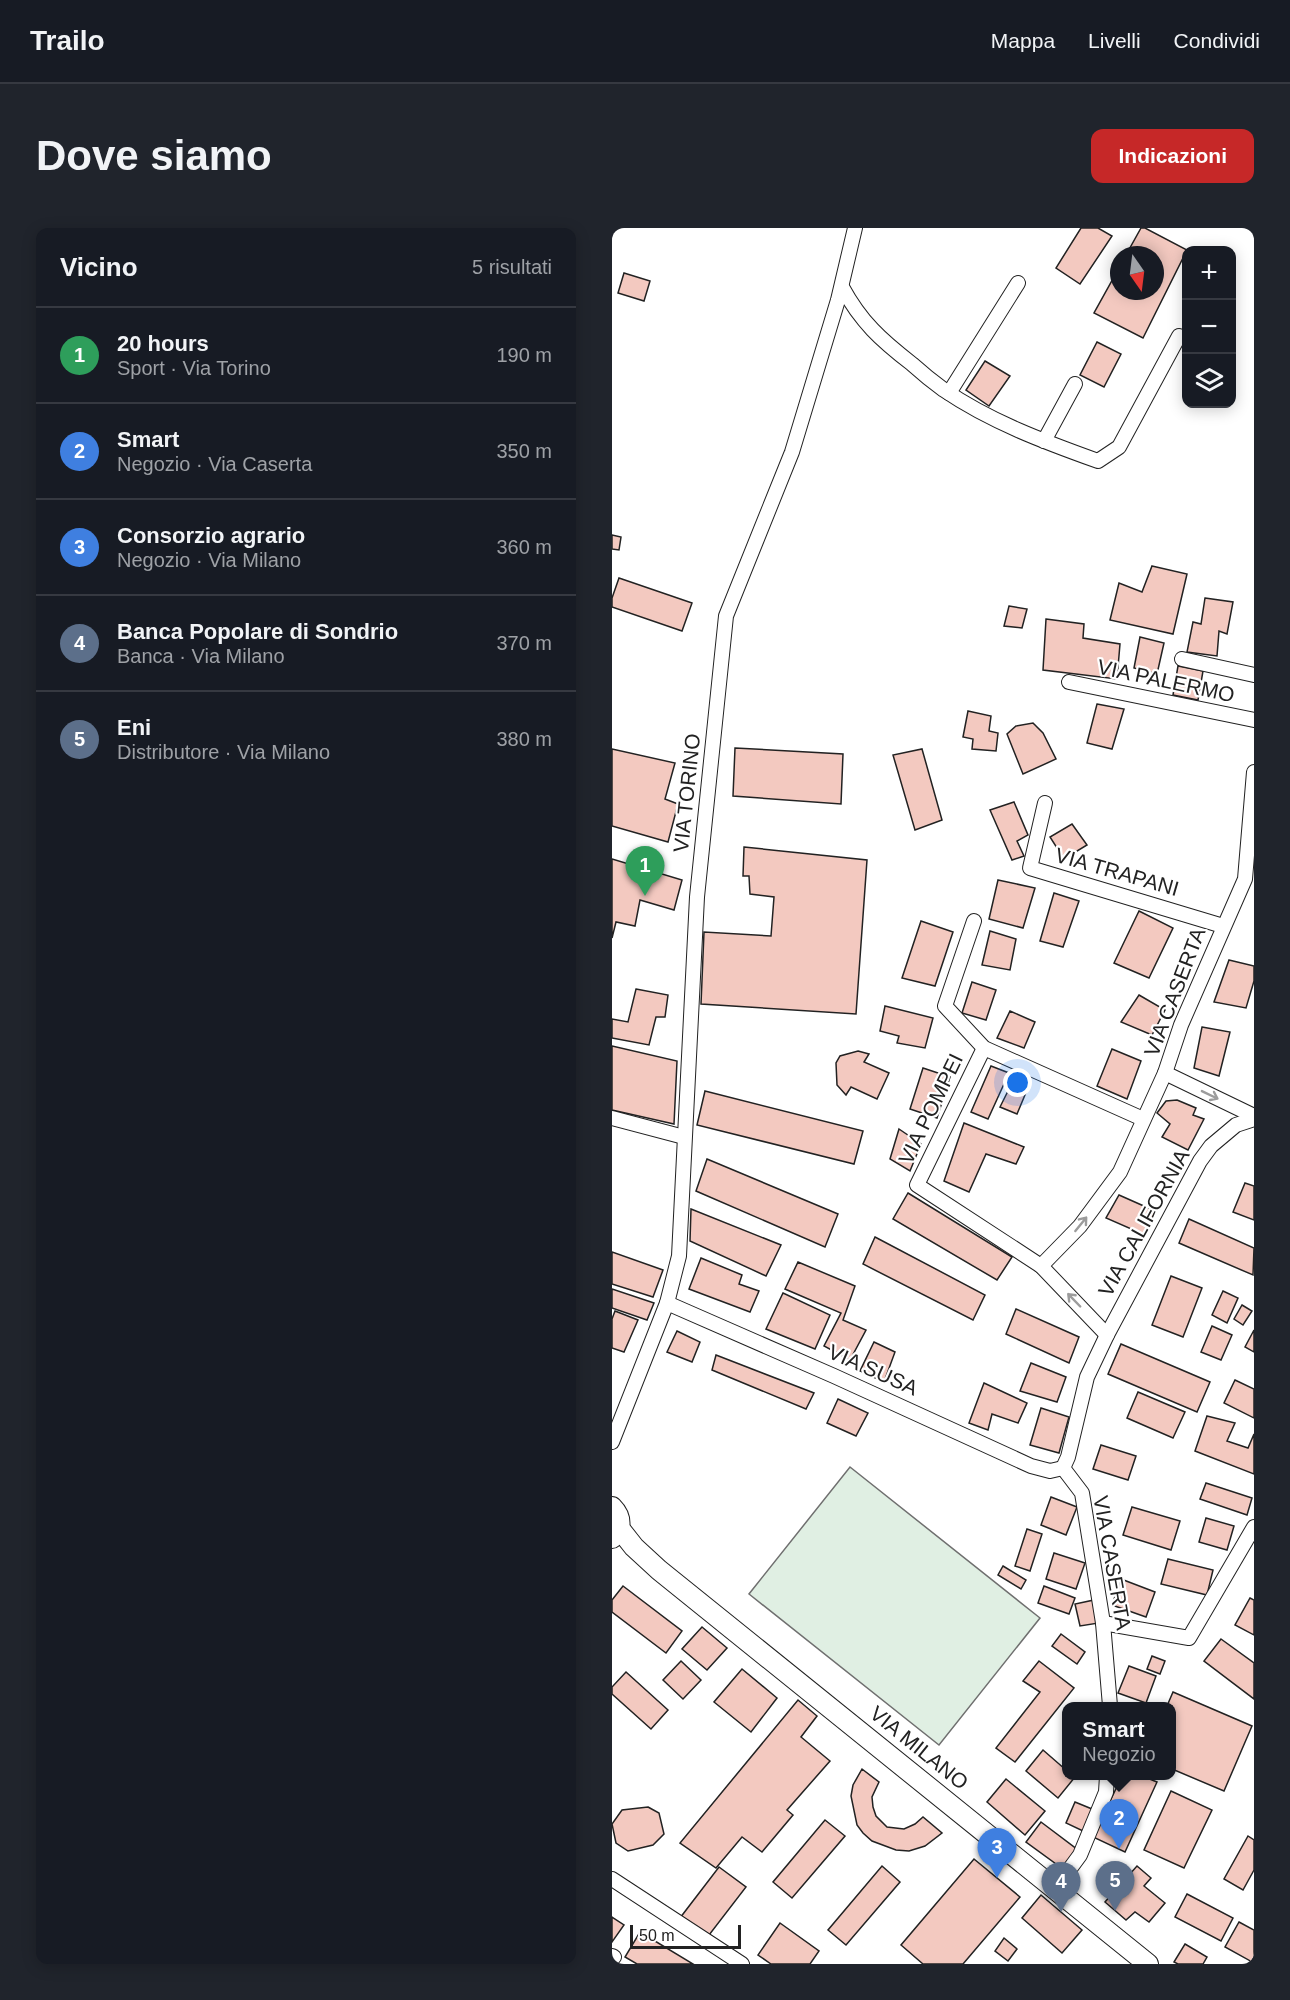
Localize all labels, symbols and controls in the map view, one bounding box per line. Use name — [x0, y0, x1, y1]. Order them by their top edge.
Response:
text: Trailo — [30, 25, 105, 56]
text: Mappa — [991, 29, 1055, 52]
text: Livelli — [1088, 29, 1141, 52]
text: Condividi — [1174, 29, 1260, 52]
button: Indicazioni — [1091, 129, 1254, 183]
text: Dove siamo — [36, 132, 272, 179]
north arrow — [1110, 246, 1164, 300]
map controls — [1182, 246, 1236, 408]
button: + — [1182, 246, 1236, 300]
text: Vicino — [60, 252, 138, 282]
text: 5 risultati — [472, 256, 552, 278]
button: − — [1182, 300, 1236, 354]
text: 20 hours — [117, 331, 209, 356]
text: 1 — [74, 344, 85, 366]
text: 190 m — [496, 344, 552, 366]
button: layers — [1182, 354, 1236, 408]
text: Sport · Via Torino — [117, 357, 271, 379]
text: Smart — [117, 427, 179, 452]
text: 2 — [74, 440, 85, 462]
text: 350 m — [496, 440, 552, 462]
text: Negozio · Via Caserta — [117, 453, 312, 475]
text: Consorzio agrario — [117, 523, 305, 548]
text: 3 — [74, 536, 85, 558]
text: 360 m — [496, 536, 552, 558]
text: Negozio · Via Milano — [117, 549, 301, 571]
text: Banca Popolare di Sondrio — [117, 619, 398, 644]
text: 4 — [74, 632, 85, 654]
text: 370 m — [496, 632, 552, 654]
text: Banca · Via Milano — [117, 645, 285, 667]
street label: VIA PALERMO — [1095, 655, 1237, 706]
text: Eni — [117, 715, 151, 740]
text: 5 — [74, 728, 85, 750]
text: 380 m — [496, 728, 552, 750]
street label: VIA TORINO — [669, 732, 704, 854]
text: Distributore · Via Milano — [117, 741, 330, 763]
street label: VIA TRAPANI — [1053, 843, 1182, 900]
pin: 1 — [626, 846, 664, 896]
street label: VIA CASERTA — [1139, 924, 1210, 1059]
street label: VIA POMPEI — [894, 1050, 967, 1168]
your location — [1003, 1068, 1032, 1097]
one-way arrow — [1200, 1089, 1218, 1101]
street label: VIA CALIFORNIA — [1094, 1145, 1194, 1300]
one-way arrow — [1075, 1216, 1088, 1232]
one-way arrow — [1067, 1293, 1081, 1308]
street label: VIA SUSA — [825, 1340, 922, 1400]
street label: VIA CASERTA — [1089, 1494, 1136, 1632]
street label: VIA MILANO — [866, 1701, 973, 1794]
popup — [1062, 1702, 1176, 1780]
text: Smart — [1082, 1717, 1145, 1742]
text: Negozio — [1082, 1743, 1156, 1765]
pin: 2 — [1100, 1800, 1138, 1849]
pin: 3 — [978, 1828, 1016, 1878]
pin: 4 — [1042, 1862, 1080, 1912]
pin: 5 — [1096, 1862, 1134, 1911]
scale bar — [630, 1922, 741, 1950]
text: 50 m — [639, 1927, 675, 1944]

